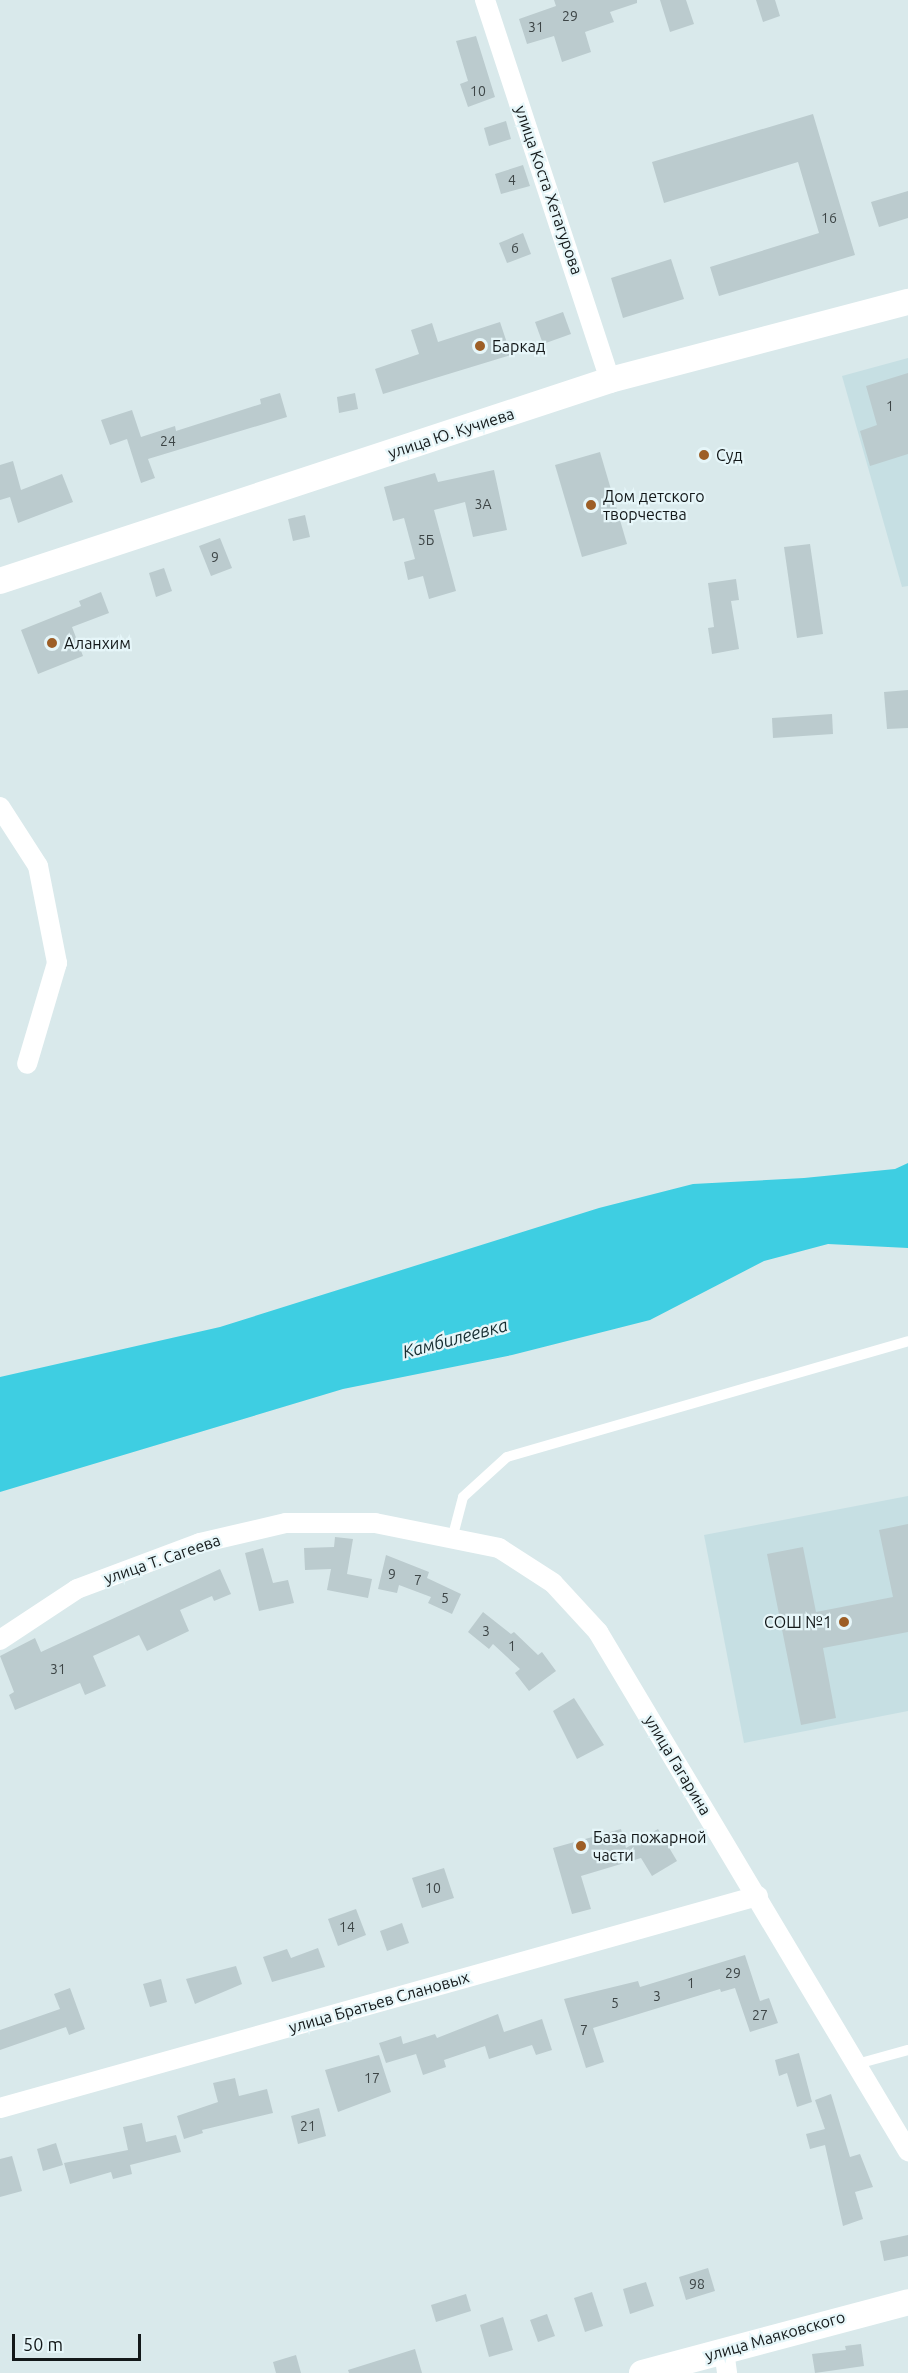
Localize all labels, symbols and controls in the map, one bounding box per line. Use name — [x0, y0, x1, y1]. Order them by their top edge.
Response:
house number: 29 — [562, 8, 578, 24]
house number: 31 — [528, 19, 544, 35]
house number: 10 — [470, 83, 486, 99]
street label: улица Коста Хетагурова — [511, 103, 587, 277]
house number: 4 — [508, 172, 516, 188]
house number: 16 — [821, 210, 837, 226]
house number: 6 — [511, 240, 519, 256]
place label: Баркад — [492, 336, 545, 356]
marker: Баркад — [473, 339, 487, 353]
house number: 1 — [886, 398, 894, 414]
street label: улица Ю. Кучиева — [385, 404, 517, 462]
house number: 24 — [160, 433, 176, 449]
place label: Суд — [716, 445, 743, 465]
marker: Суд — [697, 448, 711, 462]
place label: Дом детского творчества — [603, 486, 705, 524]
house number: 3А — [475, 496, 491, 512]
marker: Дом детского творчества — [584, 498, 598, 512]
house number: 5Б — [418, 532, 434, 548]
house number: 9 — [211, 549, 219, 565]
place label: Аланхим — [64, 633, 131, 653]
marker: Аланхим — [45, 636, 59, 650]
water label: Камбилеевка — [400, 1314, 510, 1362]
street label: улица Т. Сагеева — [101, 1530, 223, 1588]
house number: 9 — [388, 1566, 396, 1582]
house number: 7 — [414, 1572, 422, 1588]
house number: 5 — [441, 1590, 449, 1606]
place label: СОШ №1 — [764, 1612, 832, 1632]
marker: СОШ №1 — [837, 1615, 851, 1629]
house number: 3 — [482, 1623, 490, 1639]
house number: 1 — [508, 1638, 516, 1654]
house number: 31 — [50, 1661, 66, 1677]
street label: улица Гагарина — [641, 1711, 715, 1819]
place label: База пожарной части — [593, 1827, 707, 1865]
marker: База пожарной части — [574, 1839, 588, 1853]
house number: 10 — [425, 1880, 441, 1896]
house number: 14 — [339, 1919, 355, 1935]
house number: 29 — [725, 1965, 741, 1981]
street label: улица Братьев Слановых — [287, 1967, 471, 2037]
house number: 1 — [687, 1975, 695, 1991]
house number: 3 — [653, 1988, 661, 2004]
house number: 5 — [611, 1995, 619, 2011]
house number: 27 — [752, 2007, 768, 2023]
house number: 7 — [580, 2022, 588, 2038]
house number: 17 — [364, 2070, 380, 2086]
house number: 21 — [300, 2118, 316, 2134]
house number: 98 — [689, 2276, 705, 2292]
street label: улица Маяковского — [703, 2307, 847, 2365]
scale bar — [15, 2322, 144, 2360]
text: 50 m — [23, 2334, 63, 2354]

